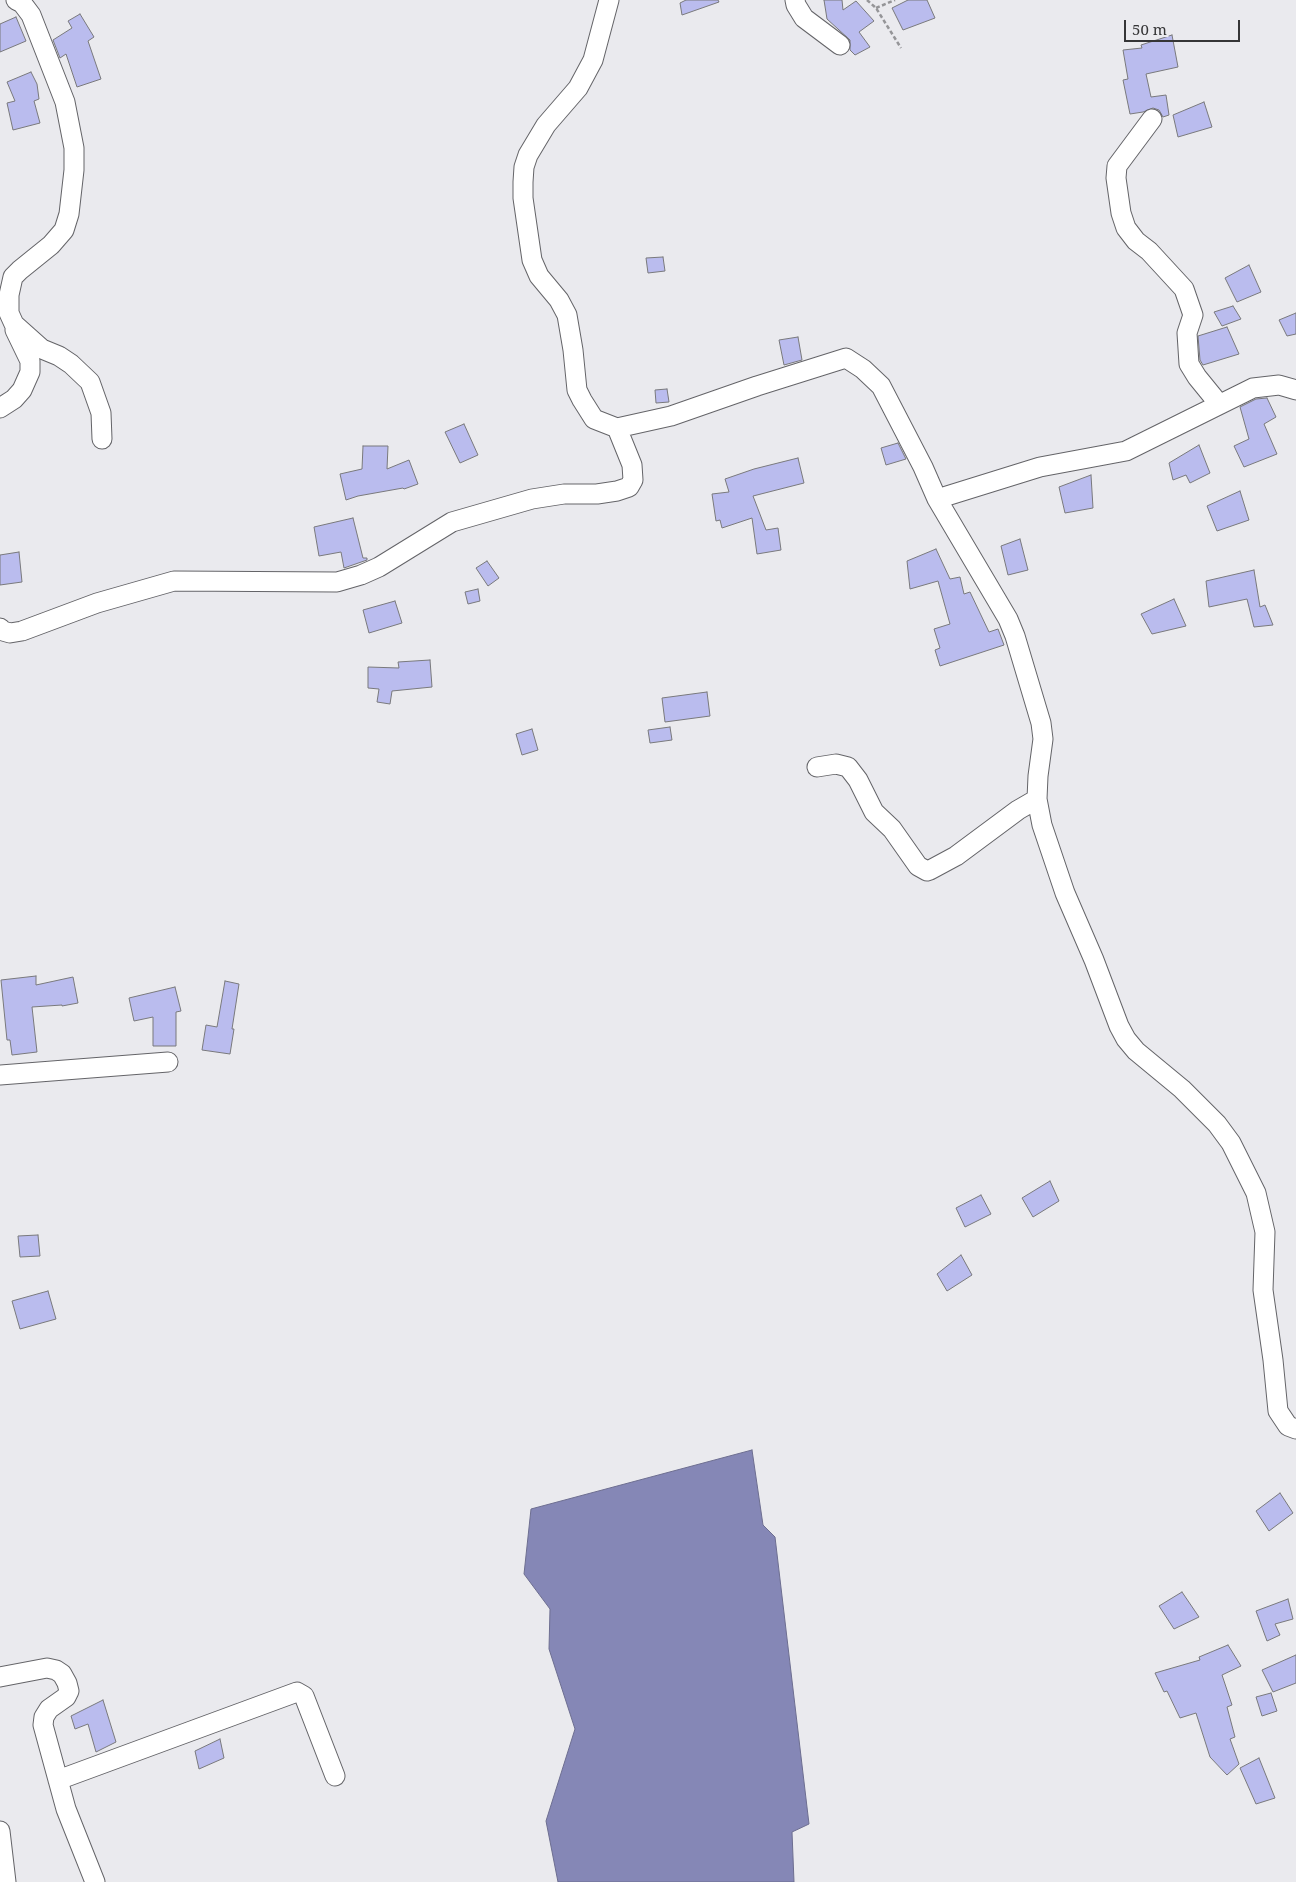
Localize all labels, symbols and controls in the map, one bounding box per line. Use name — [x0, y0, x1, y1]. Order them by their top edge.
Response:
scale bar — [1126, 10, 1242, 42]
text: 50 m — [1132, 19, 1167, 39]

